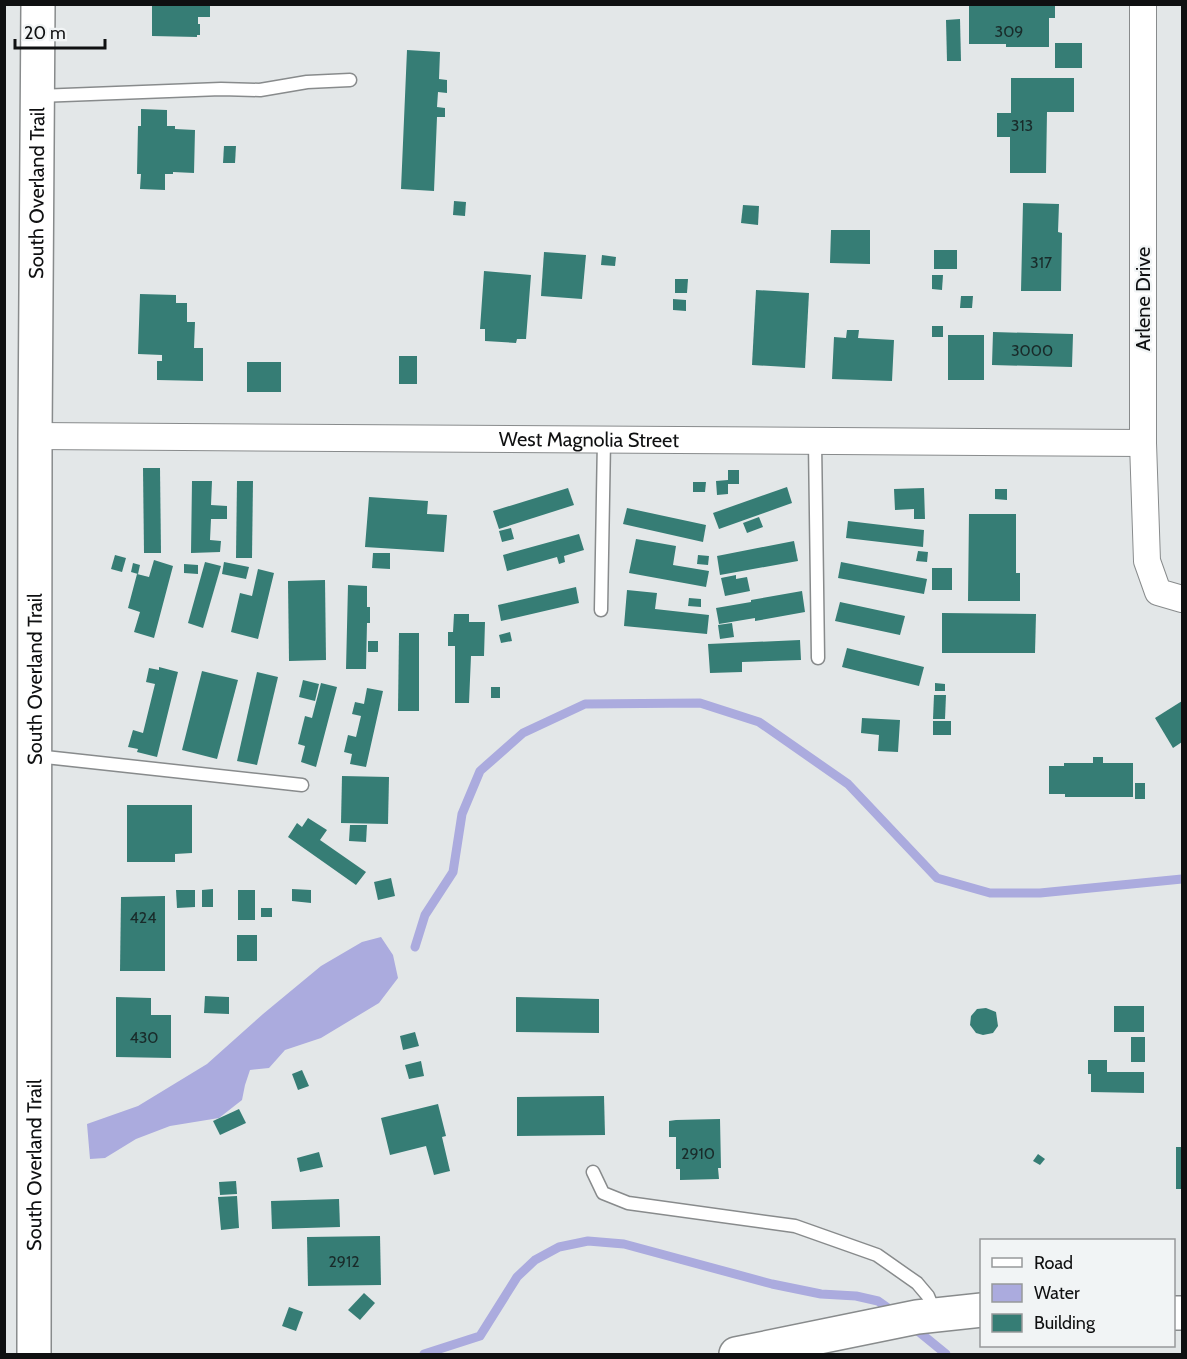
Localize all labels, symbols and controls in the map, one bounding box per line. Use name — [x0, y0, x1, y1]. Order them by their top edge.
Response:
scale bar — [15, 12, 105, 50]
text: 20 m — [24, 22, 66, 44]
house number: 309 — [995, 22, 1023, 41]
street label: South Overland Trail — [24, 107, 49, 279]
house number: 313 — [1011, 116, 1033, 135]
street label: Arlene Drive — [1131, 247, 1155, 351]
house number: 317 — [1030, 253, 1052, 272]
house number: 3000 — [1011, 341, 1053, 360]
street label: West Magnolia Street — [499, 427, 679, 452]
street label: South Overland Trail — [23, 593, 47, 765]
house number: 424 — [130, 908, 156, 927]
house number: 430 — [129, 1028, 159, 1047]
street label: South Overland Trail — [22, 1079, 46, 1251]
house number: 2910 — [681, 1144, 715, 1163]
legend — [980, 1239, 1175, 1347]
house number: 2912 — [328, 1252, 360, 1271]
text: Road — [1034, 1252, 1073, 1274]
text: Water — [1034, 1282, 1080, 1304]
text: Building — [1034, 1312, 1096, 1334]

